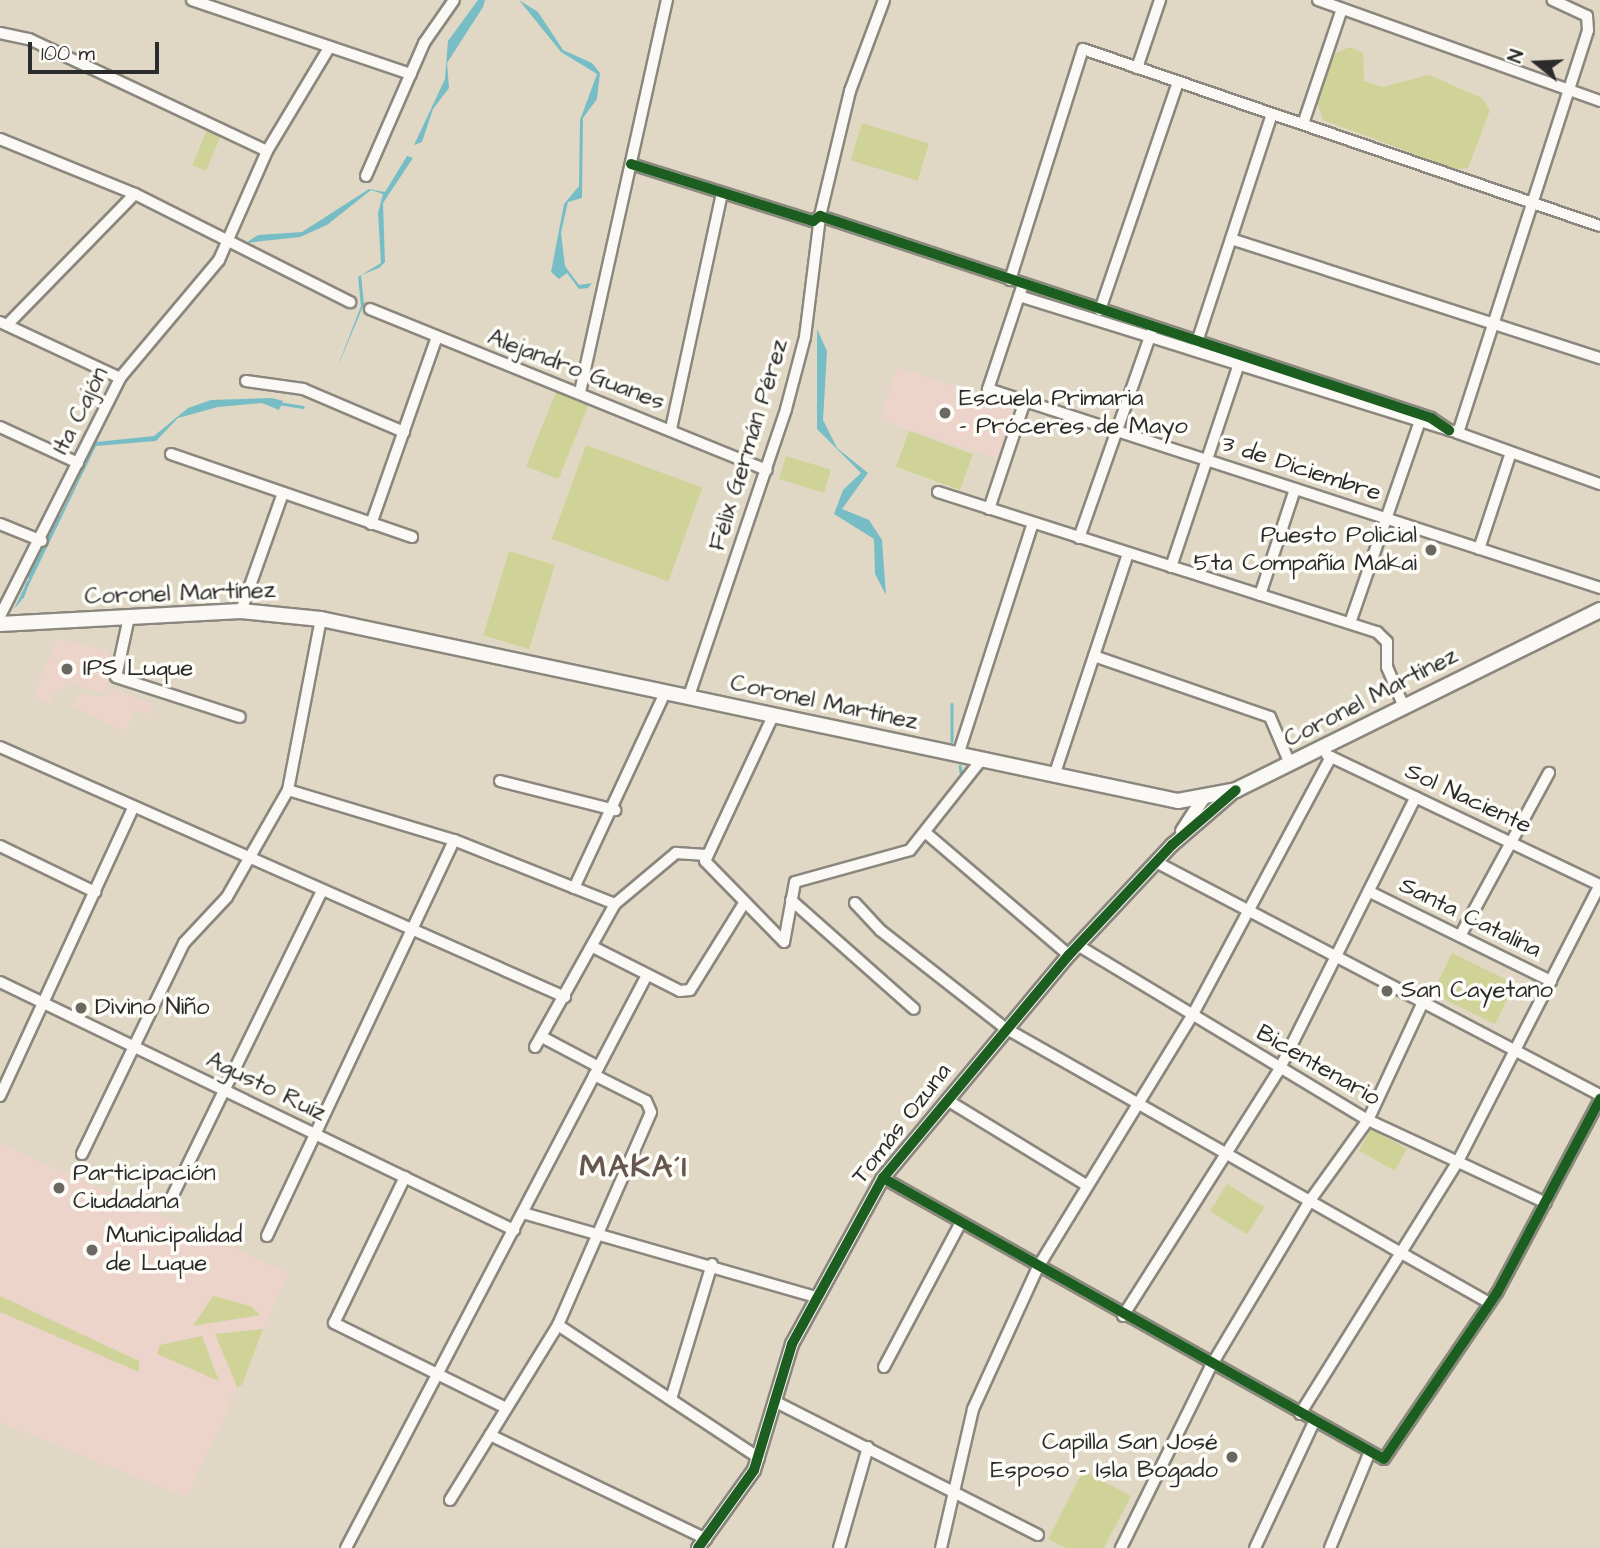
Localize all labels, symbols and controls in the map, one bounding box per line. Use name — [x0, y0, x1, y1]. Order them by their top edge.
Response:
scale bar — [32, 28, 163, 72]
north arrow — [1502, 28, 1572, 98]
text: 100 m — [41, 39, 95, 68]
text: N — [1502, 47, 1531, 66]
street label: Alejandro Guanes — [483, 323, 669, 417]
street label: Félix Germán Pérez — [703, 336, 795, 554]
street label: Ita Cajón — [47, 363, 115, 459]
place label: Escuela Primaria - Próceres de Mayo — [959, 385, 1188, 441]
marker: Escuela Primaria - Próceres de Mayo — [937, 405, 953, 421]
street label: 3 de Diciembre — [1218, 430, 1384, 508]
place label: Puesto Policial 5ta Compañía Makai — [1194, 522, 1417, 578]
marker: Puesto Policial 5ta Compañía Makai — [1423, 542, 1439, 558]
street label: Coronel Martínez — [84, 576, 276, 612]
street label: Coronel Martínez — [1279, 642, 1463, 754]
place label: IPS Luque — [83, 655, 193, 683]
marker: IPS Luque — [57, 659, 77, 679]
street label: Coronel Martínez — [728, 669, 920, 737]
street label: Sol Naciente — [1400, 757, 1536, 841]
street label: Santa Catalina — [1395, 871, 1545, 965]
place label: San Cayetano — [1401, 977, 1553, 1005]
marker: San Cayetano — [1379, 983, 1395, 999]
place label: Divino Niño — [95, 994, 210, 1022]
marker: Divino Niño — [73, 1000, 89, 1016]
street label: Bicentenario — [1251, 1019, 1385, 1113]
street label: Agusto Ruíz — [201, 1046, 331, 1128]
street label: Tomás Ozuna — [846, 1058, 958, 1190]
district label: MAKA´I — [580, 1148, 688, 1186]
place label: Participación Ciudadana — [73, 1160, 216, 1216]
marker: Participación Ciudadana — [51, 1180, 67, 1196]
place label: Municipalidad de Luque — [106, 1222, 242, 1278]
marker: Municipalidad de Luque — [84, 1242, 100, 1258]
place label: Capilla San José Esposo - Isla Bogado — [990, 1429, 1218, 1485]
marker: Capilla San José Esposo - Isla Bogado — [1224, 1449, 1240, 1465]

